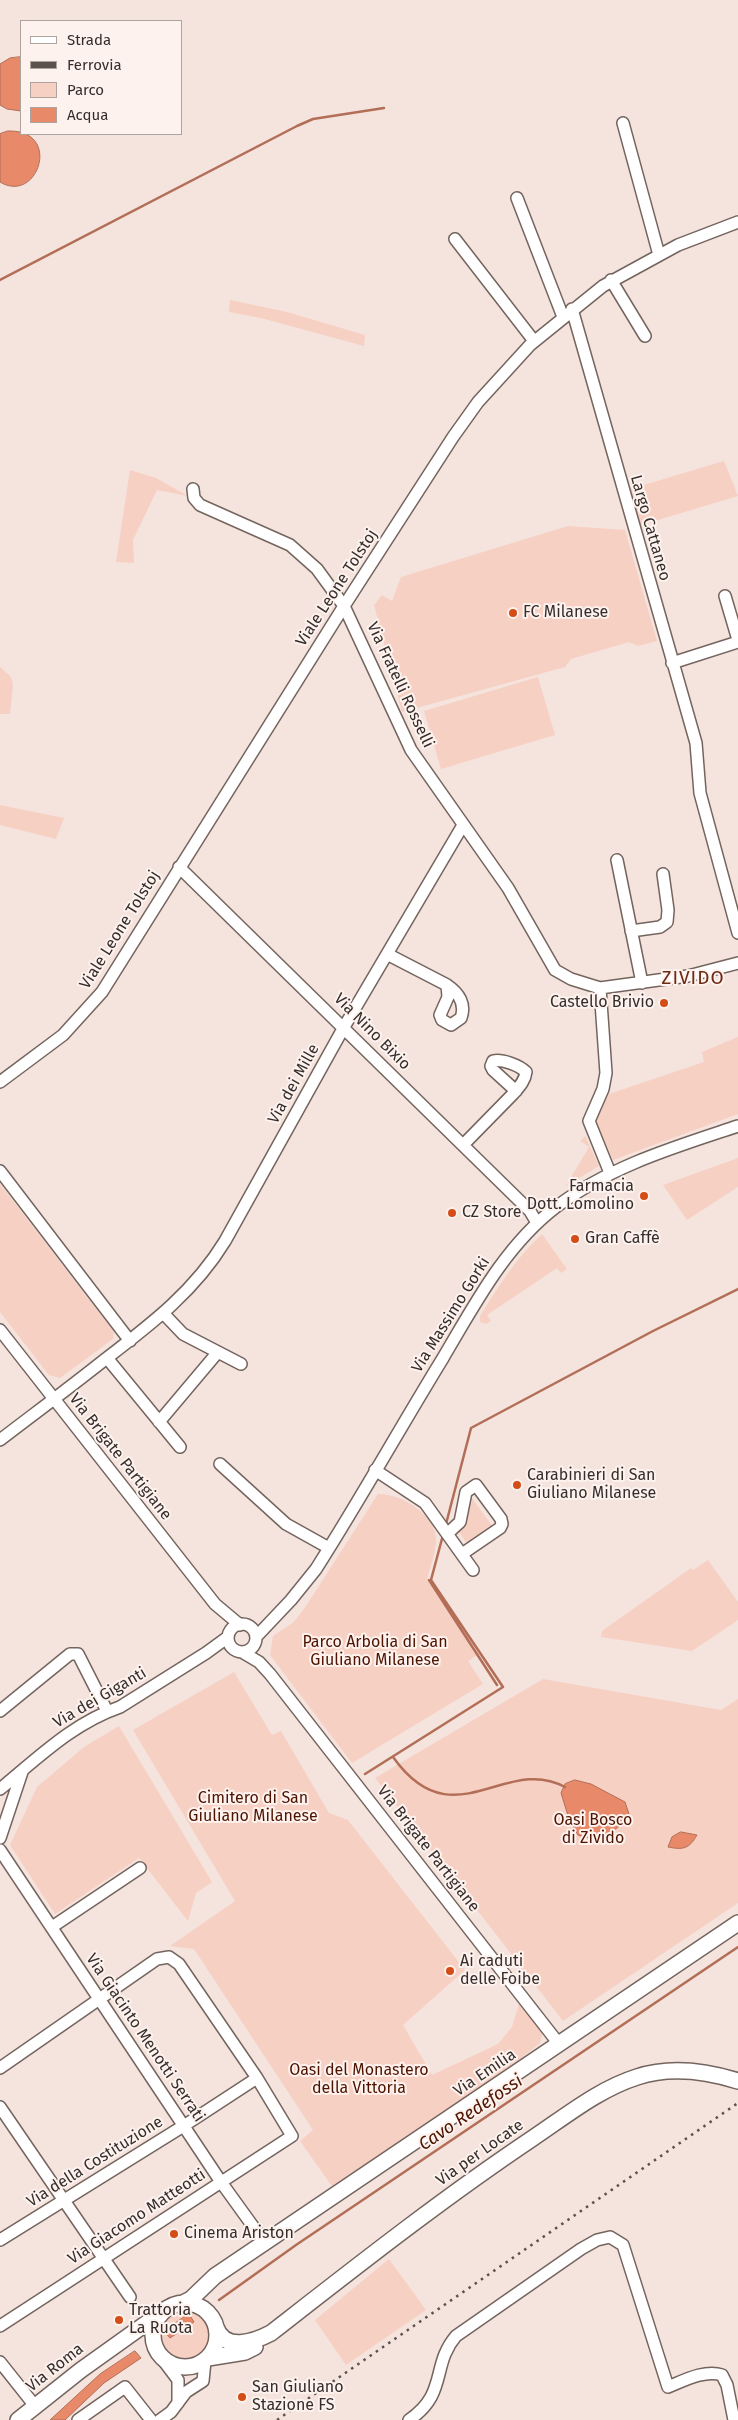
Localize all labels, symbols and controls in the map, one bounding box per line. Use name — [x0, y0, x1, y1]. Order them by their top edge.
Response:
legend — [20, 20, 182, 135]
text: Strada — [67, 31, 111, 49]
text: Ferrovia — [67, 56, 122, 74]
text: Parco — [67, 81, 104, 99]
text: Acqua — [67, 106, 108, 124]
street label: Largo Cattaneo — [626, 473, 674, 583]
street label: Viale Leone Tolstoj — [292, 526, 382, 650]
place label: FC Milanese — [523, 603, 608, 623]
marker: FC Milanese — [507, 607, 519, 619]
street label: Via Fratelli Rosselli — [362, 619, 438, 751]
street label: Viale Leone Tolstoj — [76, 867, 164, 993]
district label: ZIVIDO — [661, 968, 725, 990]
street label: Via Nino Bixio — [330, 990, 414, 1074]
place label: Castello Brivio — [550, 993, 654, 1013]
marker: Castello Brivio — [658, 997, 670, 1009]
street label: Via dei Mille — [264, 1041, 324, 1127]
place label: Farmacia Dott. Lomolino — [527, 1177, 634, 1215]
marker: Farmacia Dott. Lomolino — [638, 1190, 650, 1202]
place label: CZ Store — [462, 1203, 521, 1223]
marker: CZ Store — [446, 1207, 458, 1219]
place label: Gran Caffè — [585, 1229, 660, 1249]
marker: Gran Caffè — [569, 1233, 581, 1245]
street label: Via Massimo Gorki — [408, 1254, 494, 1376]
street label: Via Brigate Partigiane — [65, 1390, 175, 1524]
place label: Carabinieri di San Giuliano Milanese — [527, 1466, 656, 1504]
marker: Carabinieri di San Giuliano Milanese — [511, 1479, 523, 1491]
park label: Parco Arbolia di San Giuliano Milanese — [302, 1633, 448, 1671]
street label: Via dei Giganti — [50, 1664, 150, 1732]
street label: Via Brigate Partigiane — [373, 1782, 483, 1916]
park label: Cimitero di San Giuliano Milanese — [188, 1789, 318, 1827]
park label: Oasi Bosco di Zivido — [554, 1811, 632, 1849]
street label: Via Giacinto Menotti Serrati — [81, 1950, 209, 2126]
place label: Ai caduti delle Foibe — [460, 1952, 540, 1990]
marker: Ai caduti delle Foibe — [444, 1965, 456, 1977]
street label: Via Emilia — [450, 2045, 520, 2101]
park label: Oasi del Monastero della Vittoria — [289, 2061, 429, 2099]
water label: Cavo Redefossi — [415, 2070, 527, 2156]
street label: Via della Costituzione — [23, 2112, 167, 2212]
street label: Via per Locate — [433, 2116, 527, 2190]
street label: Via Giacomo Matteotti — [65, 2165, 209, 2269]
place label: Cinema Ariston — [184, 2224, 294, 2244]
marker: Cinema Ariston — [168, 2228, 180, 2240]
place label: Trattoria La Ruota — [129, 2301, 192, 2339]
marker: Trattoria La Ruota — [113, 2314, 125, 2326]
street label: Via Roma — [22, 2340, 88, 2396]
place label: San Giuliano Stazione FS — [252, 2378, 344, 2416]
marker: San Giuliano Stazione FS — [236, 2391, 248, 2403]

